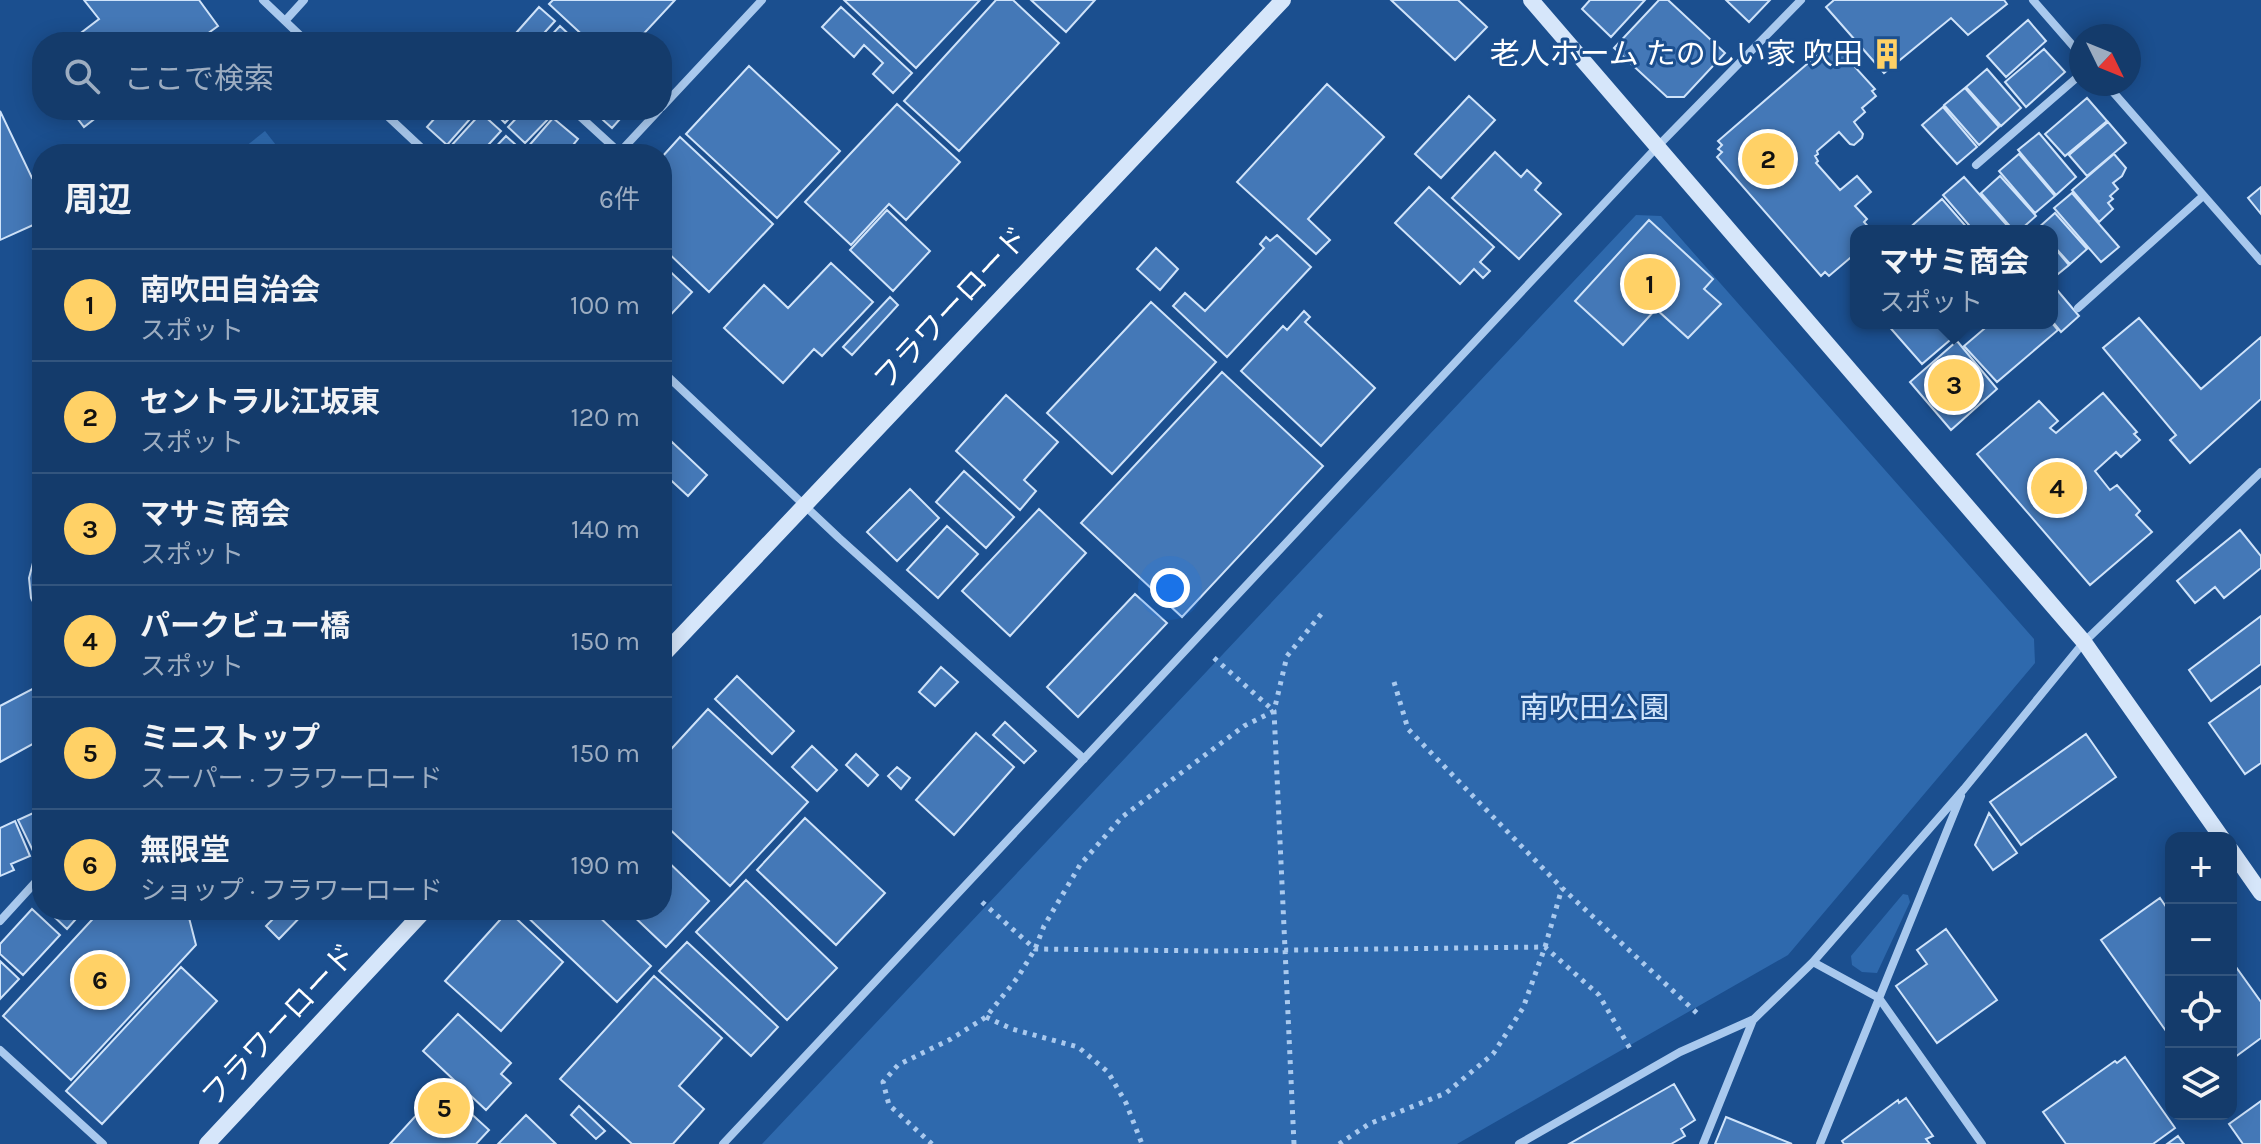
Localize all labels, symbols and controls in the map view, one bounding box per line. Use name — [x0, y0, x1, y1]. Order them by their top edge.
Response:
north arrow — [2069, 24, 2141, 96]
search box — [32, 32, 672, 120]
place label: 老人ホーム たのしい家 吹田 — [1490, 36, 1863, 72]
building icon: 老人ホーム たのしい家 吹田 — [1870, 37, 1904, 71]
icon: search — [60, 54, 104, 98]
text: ここで検索 — [124, 61, 274, 97]
pin: 2 — [1742, 129, 1794, 189]
text: 周辺 — [64, 180, 132, 220]
text: 6件 — [599, 184, 640, 215]
street label: フラワーロード — [866, 219, 1036, 397]
popup — [1850, 225, 2058, 329]
text: マサミ商会 — [1879, 244, 2029, 280]
pin: 1 — [1624, 254, 1676, 314]
text: 南吹田自治会 — [140, 272, 320, 308]
text: スポット — [1879, 287, 1983, 318]
text: 1 — [85, 290, 95, 321]
text: 100 m — [570, 290, 640, 321]
text: スポット — [140, 315, 244, 346]
pin: 3 — [1928, 355, 1980, 415]
text: セントラル江坂東 — [140, 384, 380, 420]
text: 2 — [82, 402, 98, 433]
text: 120 m — [570, 402, 640, 433]
text: スポット — [140, 427, 244, 458]
pin: 4 — [2031, 458, 2083, 518]
text: マサミ商会 — [140, 496, 290, 532]
text: 3 — [82, 514, 98, 545]
text: 140 m — [571, 514, 640, 545]
text: スポット — [140, 539, 244, 570]
your location — [1150, 568, 1190, 608]
text: パークビュー橋 — [140, 608, 350, 644]
text: 4 — [82, 626, 98, 657]
text: 150 m — [571, 626, 640, 657]
text: スポット — [140, 651, 244, 682]
park label: 南吹田公園 — [1519, 690, 1669, 726]
text: ミニストップ — [140, 720, 320, 756]
text: 5 — [82, 738, 98, 769]
text: 150 m — [571, 738, 640, 769]
text: スーパー · フラワーロード — [140, 763, 443, 794]
text: 無限堂 — [140, 832, 230, 868]
map controls — [2165, 832, 2237, 1120]
button: + — [2165, 832, 2237, 904]
text: 6 — [82, 850, 98, 881]
text: 190 m — [570, 850, 640, 881]
text: ショップ · フラワーロード — [140, 875, 443, 906]
button: − — [2165, 904, 2237, 976]
street label: フラワーロード — [194, 936, 364, 1114]
pin: 6 — [74, 950, 126, 1010]
button: locate — [2165, 976, 2237, 1048]
button: layers — [2165, 1048, 2237, 1120]
pin: 5 — [418, 1078, 470, 1138]

